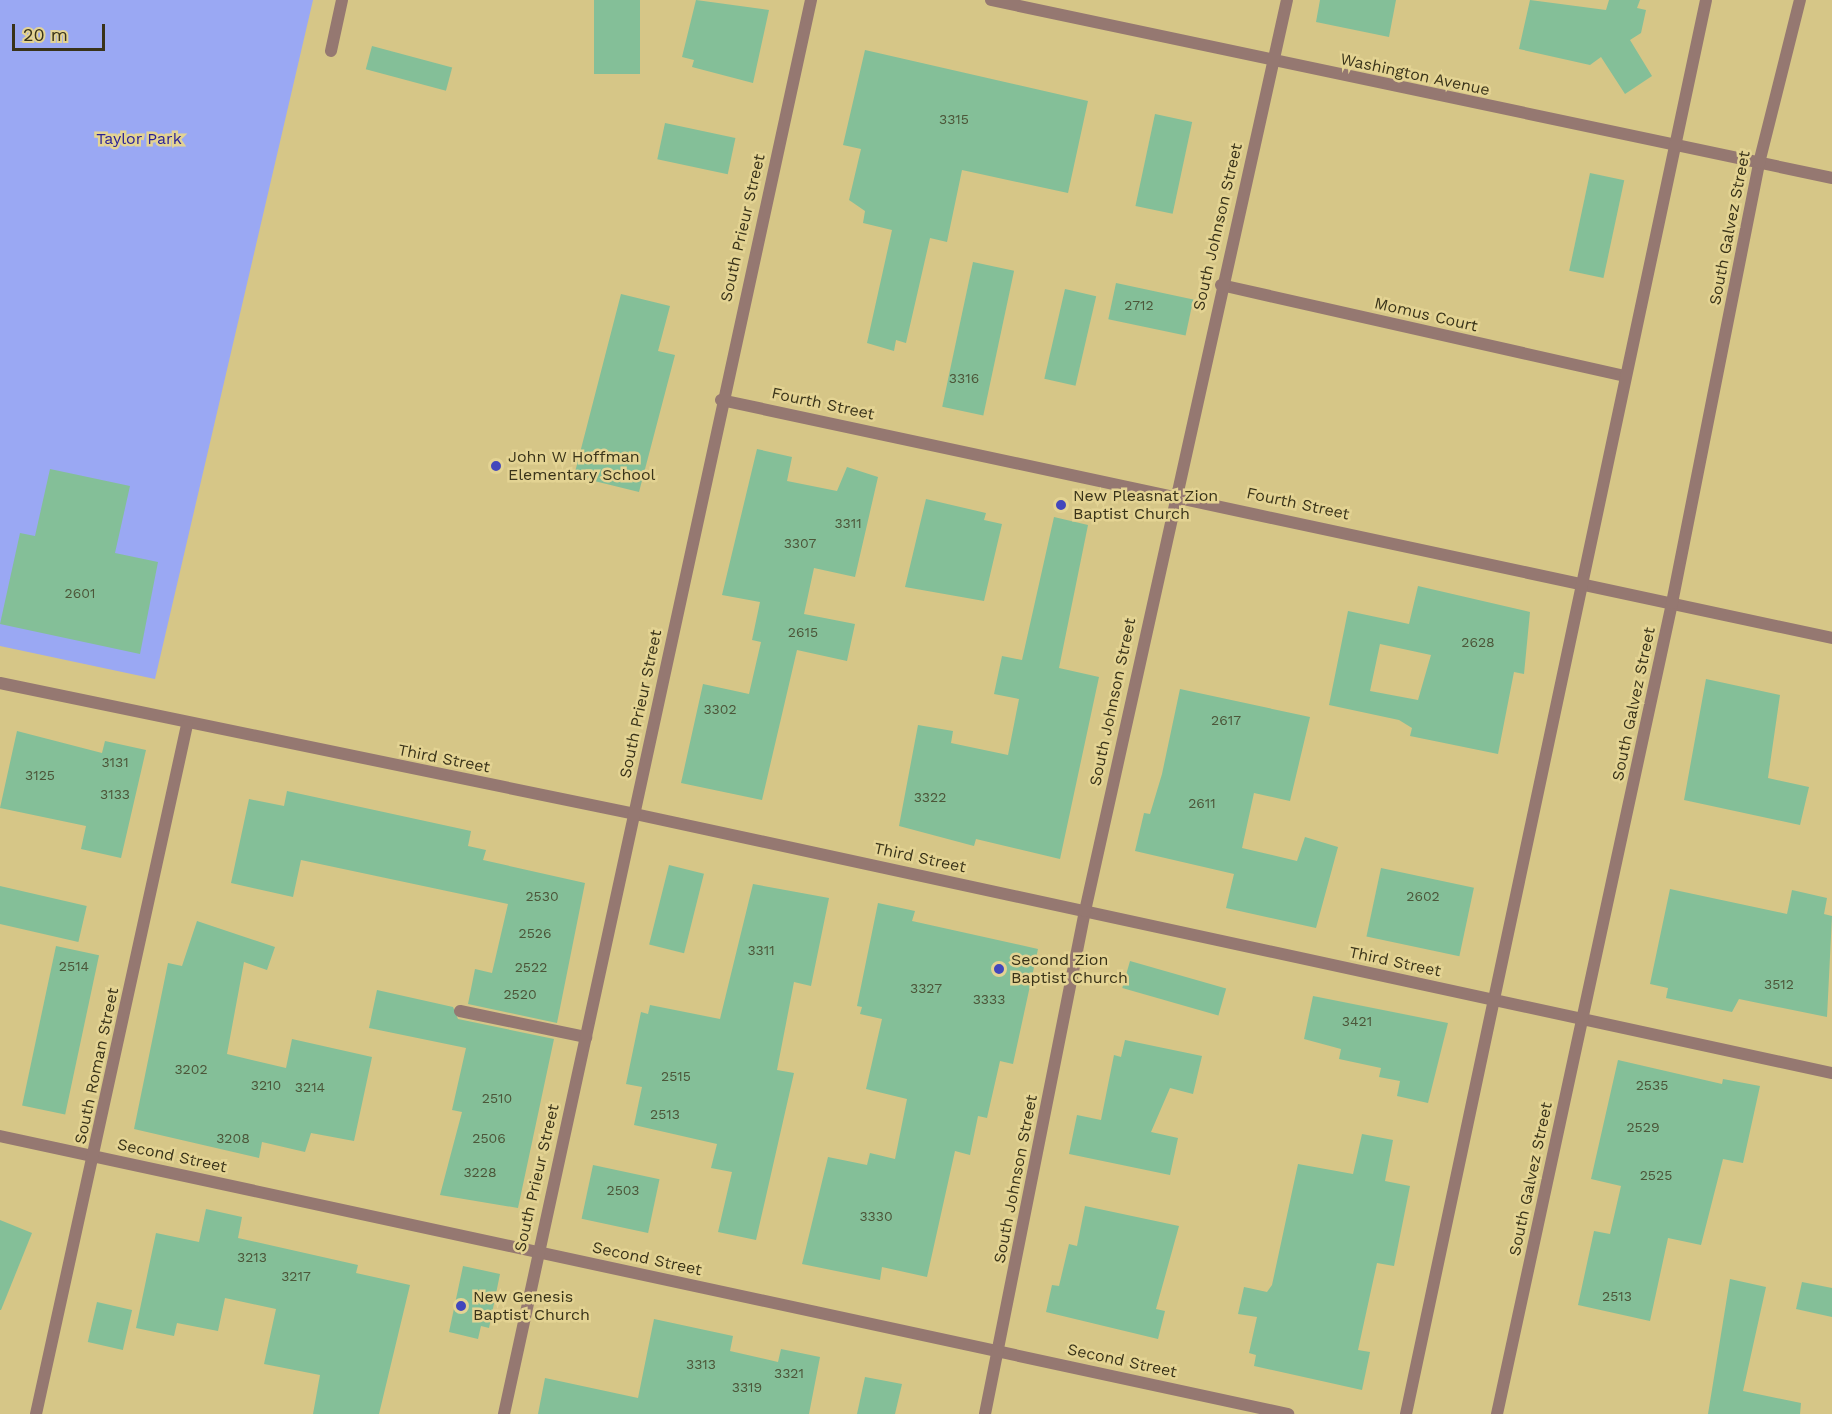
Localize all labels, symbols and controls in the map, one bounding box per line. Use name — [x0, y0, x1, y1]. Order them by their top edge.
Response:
scale bar — [15, 12, 108, 50]
text: 20 m — [23, 24, 68, 45]
street label: Washington Avenue — [1338, 50, 1492, 100]
house number: 3315 — [939, 111, 969, 127]
park label: Taylor Park — [96, 129, 182, 149]
street label: South Johnson Street — [1189, 141, 1247, 313]
street label: South Galvez Street — [1706, 149, 1754, 307]
street label: South Prieur Street — [717, 152, 769, 304]
street label: Momus Court — [1373, 294, 1479, 336]
house number: 2712 — [1124, 297, 1154, 313]
house number: 3316 — [949, 370, 979, 386]
street label: Fourth Street — [770, 384, 876, 424]
place label: John W Hoffman Elementary School — [508, 447, 656, 485]
marker: John W Hoffman Elementary School — [489, 459, 503, 473]
street label: Fourth Street — [1245, 484, 1351, 524]
place label: New Pleasnat Zion Baptist Church — [1073, 486, 1219, 524]
marker: New Pleasnat Zion Baptist Church — [1054, 498, 1068, 512]
house number: 3311 — [834, 515, 862, 531]
house number: 3307 — [784, 535, 816, 551]
house number: 2601 — [65, 585, 95, 601]
street label: South Johnson Street — [1086, 616, 1140, 788]
house number: 2615 — [788, 624, 818, 640]
street label: South Galvez Street — [1608, 625, 1660, 783]
street label: South Prieur Street — [616, 628, 666, 780]
house number: 2628 — [1461, 634, 1495, 650]
house number: 3302 — [703, 701, 737, 717]
house number: 2617 — [1211, 712, 1241, 728]
street label: Third Street — [396, 741, 492, 777]
house number: 3131 — [101, 754, 129, 770]
house number: 3125 — [25, 767, 55, 783]
house number: 3133 — [100, 786, 130, 802]
house number: 3322 — [914, 789, 946, 805]
house number: 2611 — [1188, 795, 1216, 811]
street label: Third Street — [872, 839, 968, 877]
house number: 2530 — [525, 888, 559, 904]
house number: 2602 — [1406, 888, 1440, 904]
house number: 2526 — [519, 925, 551, 941]
house number: 3311 — [747, 942, 775, 958]
street label: Third Street — [1347, 943, 1443, 981]
place label: Second Zion Baptist Church — [1011, 950, 1128, 988]
house number: 2514 — [59, 958, 89, 974]
house number: 2522 — [515, 959, 547, 975]
marker: Second Zion Baptist Church — [992, 962, 1006, 976]
house number: 3512 — [1764, 976, 1794, 992]
house number: 3327 — [910, 980, 942, 996]
street label: South Roman Street — [71, 986, 123, 1146]
house number: 2520 — [503, 986, 537, 1002]
house number: 3333 — [973, 991, 1005, 1007]
house number: 3421 — [1342, 1013, 1372, 1029]
house number: 3202 — [174, 1061, 208, 1077]
house number: 2515 — [661, 1068, 691, 1084]
house number: 3210 — [251, 1077, 281, 1093]
house number: 2535 — [1636, 1077, 1668, 1093]
house number: 3214 — [295, 1079, 325, 1095]
house number: 2510 — [482, 1090, 512, 1106]
street label: South Johnson Street — [990, 1093, 1042, 1265]
street label: South Galvez Street — [1505, 1100, 1557, 1258]
street label: South Prieur Street — [511, 1102, 563, 1254]
house number: 2513 — [650, 1106, 680, 1122]
house number: 2529 — [1626, 1119, 1660, 1135]
house number: 3208 — [216, 1130, 250, 1146]
house number: 2506 — [472, 1130, 506, 1146]
street label: Second Street — [115, 1135, 229, 1177]
house number: 3228 — [463, 1164, 497, 1180]
house number: 2525 — [1640, 1167, 1672, 1183]
house number: 2503 — [607, 1182, 639, 1198]
house number: 3330 — [859, 1208, 893, 1224]
street label: Second Street — [590, 1238, 704, 1280]
house number: 3213 — [237, 1249, 267, 1265]
house number: 3217 — [281, 1268, 311, 1284]
place label: New Genesis Baptist Church — [473, 1287, 590, 1325]
house number: 2513 — [1602, 1288, 1632, 1304]
marker: New Genesis Baptist Church — [454, 1299, 468, 1313]
street label: Second Street — [1065, 1340, 1179, 1382]
house number: 3313 — [686, 1356, 716, 1372]
house number: 3321 — [774, 1365, 804, 1381]
house number: 3319 — [732, 1379, 762, 1395]

